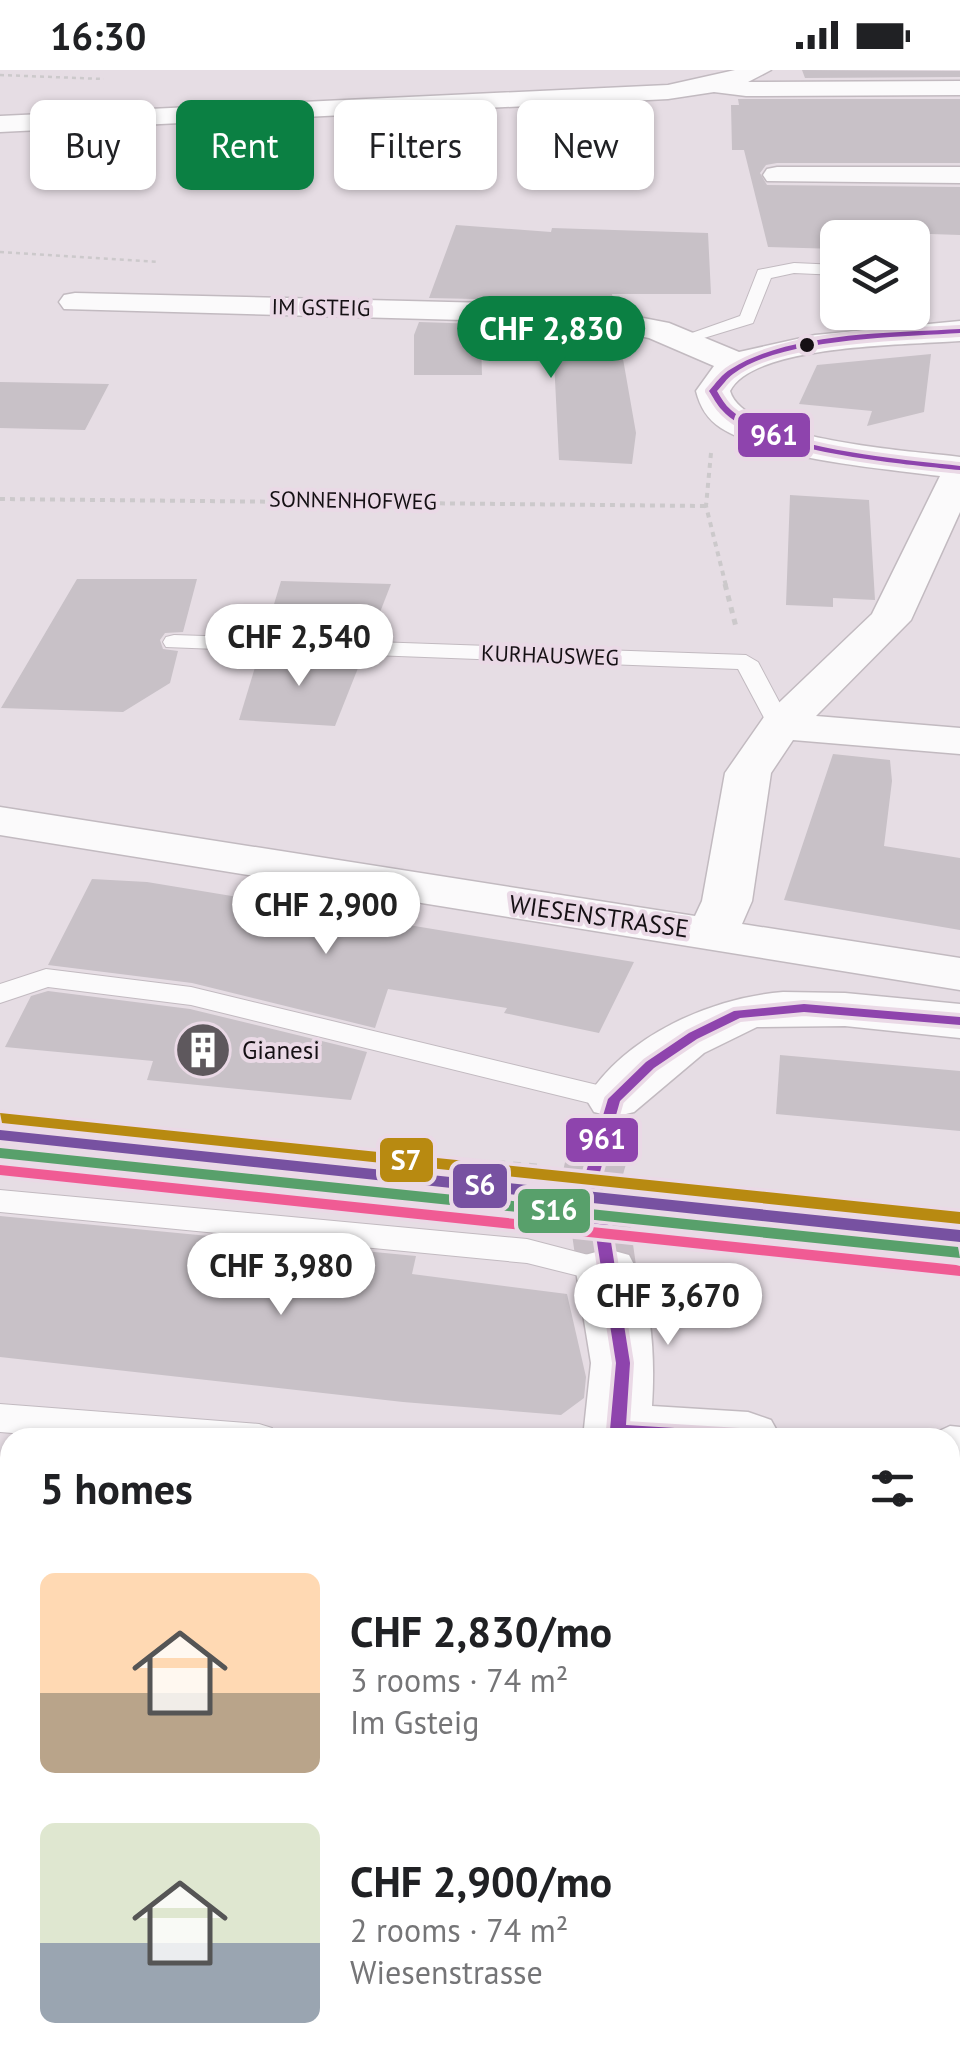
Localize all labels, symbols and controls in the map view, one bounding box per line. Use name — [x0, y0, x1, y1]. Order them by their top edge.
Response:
text: 16:30 — [50, 11, 146, 60]
chip: Buy — [30, 100, 156, 190]
chip: Rent — [176, 100, 314, 190]
chip: Filters — [334, 100, 497, 190]
chip: New — [517, 100, 654, 190]
map controls — [820, 220, 930, 330]
button: layers — [820, 220, 930, 330]
street label: IM GSTEIG — [271, 292, 371, 322]
pin: CHF 2,830 — [437, 296, 665, 381]
text: CHF 2,830 — [479, 307, 623, 349]
unlabelled marker — [797, 335, 817, 355]
line badge: 961 — [736, 411, 812, 459]
text: 961 — [750, 416, 798, 453]
street label: SONNENHOFWEG — [269, 485, 437, 515]
pin: CHF 2,540 — [185, 604, 413, 689]
text: CHF 2,540 — [227, 615, 371, 657]
street label: KURHAUSWEG — [481, 639, 619, 671]
pin: CHF 2,900 — [212, 872, 440, 957]
text: CHF 2,900 — [254, 883, 398, 925]
street label: WIESENSTRASSE — [507, 888, 691, 944]
building icon: Gianesi — [173, 1020, 233, 1080]
place label: Gianesi — [242, 1034, 320, 1066]
line badge: 961 — [564, 1116, 640, 1164]
text: 961 — [578, 1120, 626, 1157]
line badge: S7 — [378, 1136, 435, 1184]
text: S7 — [391, 1141, 421, 1178]
line badge: S6 — [451, 1162, 509, 1210]
text: S6 — [465, 1166, 495, 1203]
line badge: S16 — [516, 1187, 592, 1235]
text: S16 — [531, 1191, 577, 1228]
pin: CHF 3,980 — [167, 1233, 395, 1318]
text: CHF 3,980 — [209, 1244, 353, 1286]
pin: CHF 3,670 — [554, 1263, 782, 1348]
text: CHF 3,670 — [596, 1274, 740, 1316]
text: 5 homes — [40, 1461, 193, 1516]
icon: filters — [865, 1461, 920, 1516]
text: CHF 2,830/mo — [350, 1604, 612, 1659]
icon: home — [120, 1613, 240, 1733]
text: 3 rooms · 74 m² — [350, 1659, 568, 1701]
text: Im Gsteig — [350, 1701, 479, 1743]
text: CHF 2,900/mo — [350, 1854, 612, 1909]
icon: home — [120, 1863, 240, 1983]
text: 2 rooms · 74 m² — [350, 1909, 568, 1951]
text: Wiesenstrasse — [350, 1951, 543, 1993]

